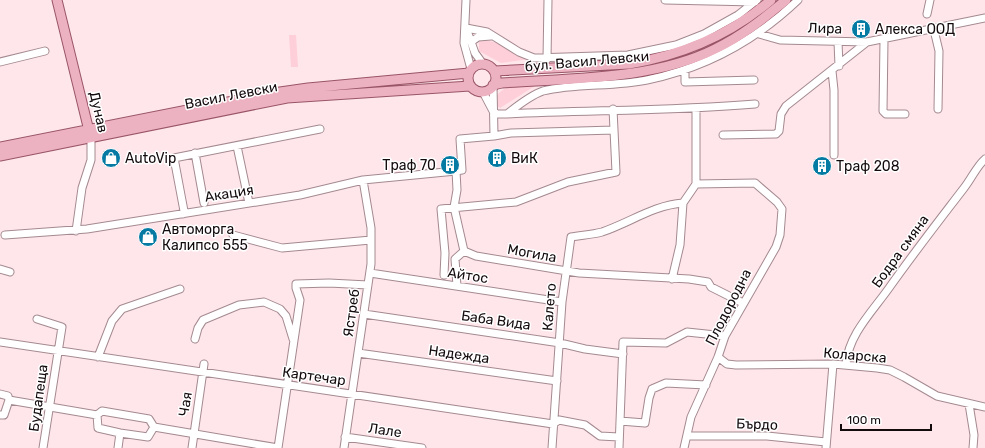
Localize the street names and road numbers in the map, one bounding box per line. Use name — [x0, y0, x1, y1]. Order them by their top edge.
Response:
street label: Лира — [807, 19, 843, 38]
street label: бул. Васил Левски — [524, 48, 650, 75]
street label: Васил Левски — [183, 78, 279, 113]
street label: Дунав — [86, 90, 112, 134]
street label: Акация — [203, 181, 255, 206]
street label: Бодра смяна — [868, 211, 933, 291]
street label: Могила — [506, 241, 558, 266]
street label: Айтос — [446, 264, 490, 287]
street label: Плодородна — [702, 266, 755, 348]
street label: Калето — [539, 282, 560, 332]
street label: Ястреб — [340, 288, 363, 338]
street label: Баба Вида — [460, 307, 532, 334]
street label: Надежда — [427, 342, 490, 367]
street label: Коларска — [823, 344, 887, 367]
street label: Будапеща — [25, 363, 52, 433]
street label: Картечар — [281, 364, 347, 389]
street label: Чая — [175, 391, 196, 418]
street label: Бърдо — [736, 415, 778, 434]
street label: Лале — [367, 420, 403, 441]

